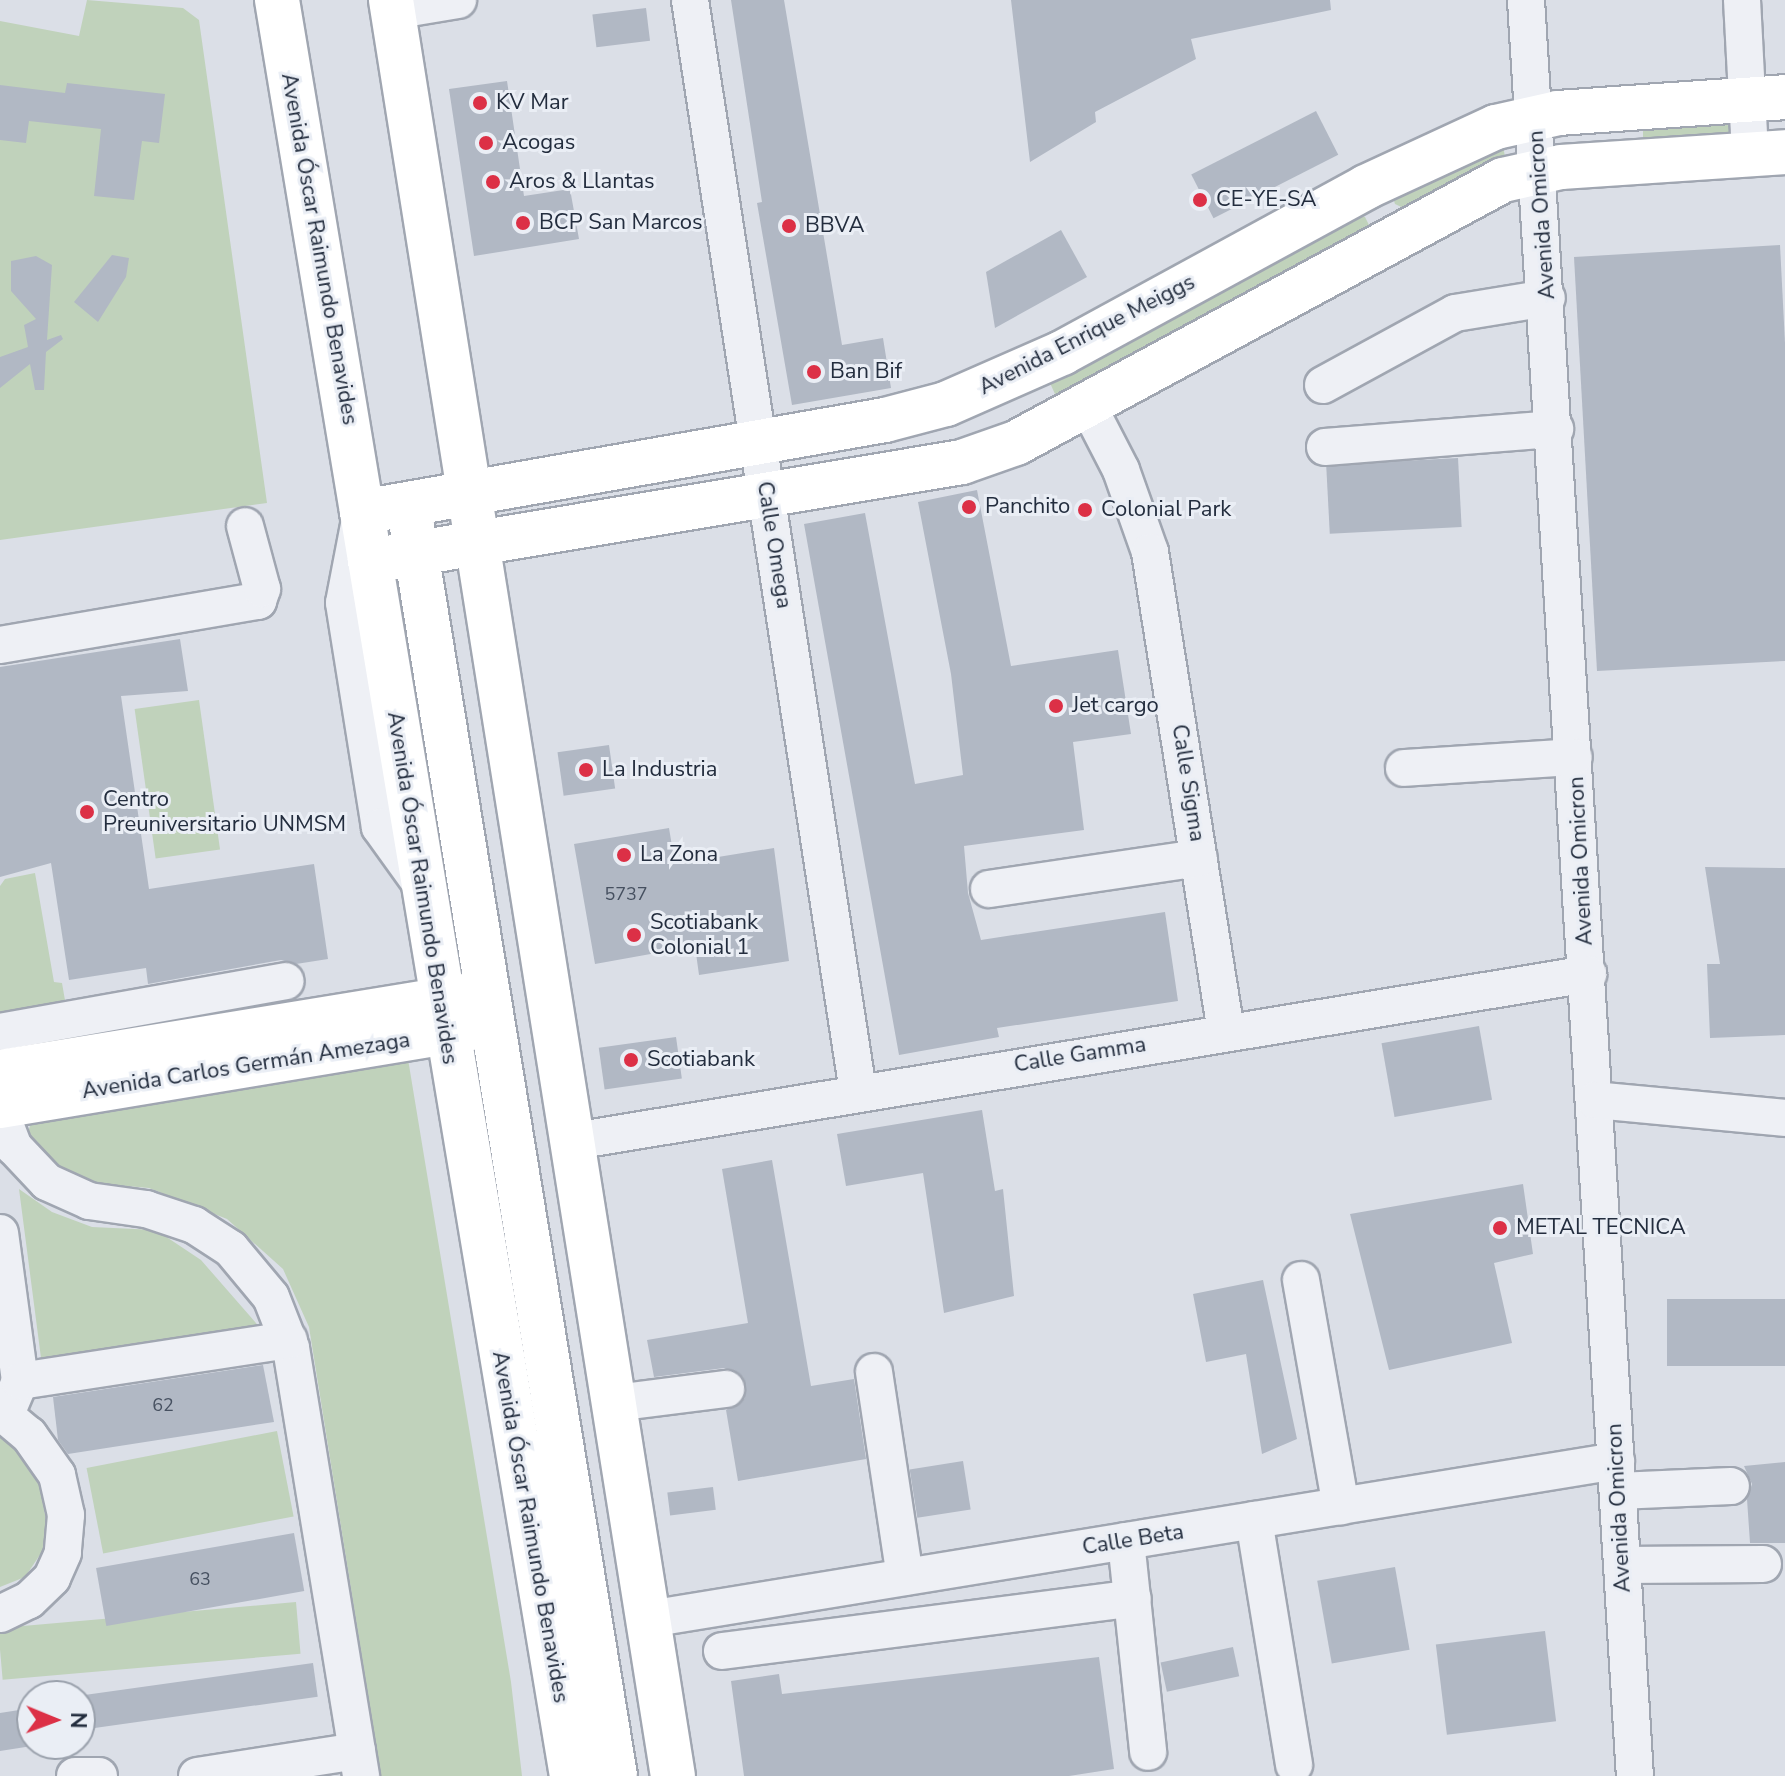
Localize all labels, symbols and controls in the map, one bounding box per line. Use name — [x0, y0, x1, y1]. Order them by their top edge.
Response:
street label: Avenida Óscar Raimundo Benavides — [275, 71, 363, 427]
place label: KV Mar — [496, 90, 569, 116]
marker: KV Mar — [471, 94, 489, 112]
place label: Acogas — [502, 130, 575, 156]
street label: Avenida Omicron — [1523, 130, 1561, 300]
marker: Acogas — [477, 134, 495, 152]
place label: Aros & Llantas — [509, 169, 655, 195]
marker: Aros & Llantas — [484, 173, 502, 191]
place label: CE-YE-SA — [1216, 187, 1317, 213]
marker: CE-YE-SA — [1191, 191, 1209, 209]
place label: BCP San Marcos — [539, 210, 703, 236]
place label: BBVA — [805, 213, 865, 239]
marker: BCP San Marcos — [514, 214, 532, 232]
marker: BBVA — [780, 217, 798, 235]
street label: Avenida Enrique Meiggs — [975, 269, 1199, 401]
place label: Ban Bif — [830, 359, 902, 385]
marker: Ban Bif — [805, 363, 823, 381]
street label: Calle Omega — [751, 480, 797, 610]
place label: Panchito — [985, 494, 1070, 520]
place label: Colonial Park — [1101, 497, 1231, 523]
marker: Panchito — [960, 498, 978, 516]
marker: Colonial Park — [1076, 501, 1094, 519]
place label: Jet cargo — [1072, 693, 1159, 719]
marker: Jet cargo — [1047, 697, 1065, 715]
street label: Avenida Óscar Raimundo Benavides — [381, 710, 463, 1066]
street label: Calle Sigma — [1166, 722, 1210, 844]
place label: La Industria — [602, 757, 717, 783]
marker: La Industria — [577, 761, 595, 779]
street label: Avenida Omicron — [1563, 776, 1599, 946]
place label: Centro Preuniversitario UNMSM — [103, 786, 346, 838]
marker: Centro Preuniversitario UNMSM — [78, 803, 96, 821]
place label: La Zona — [640, 842, 718, 868]
marker: La Zona — [615, 846, 633, 864]
house number: 5737 — [604, 883, 648, 905]
place label: Scotiabank Colonial 1 — [650, 909, 758, 960]
marker: Scotiabank Colonial 1 — [625, 926, 643, 944]
street label: Avenida Carlos Germán Amezaga — [80, 1027, 412, 1105]
street label: Calle Gamma — [1012, 1032, 1148, 1078]
place label: Scotiabank — [647, 1047, 755, 1073]
marker: Scotiabank — [622, 1051, 640, 1069]
place label: METAL TECNICA — [1516, 1215, 1686, 1241]
marker: METAL TECNICA — [1491, 1219, 1509, 1237]
street label: Avenida Óscar Raimundo Benavides — [486, 1349, 574, 1705]
house number: 62 — [152, 1394, 174, 1416]
street label: Avenida Omicron — [1601, 1423, 1637, 1593]
street label: Calle Beta — [1080, 1519, 1186, 1561]
house number: 63 — [189, 1568, 211, 1590]
north arrow — [16, 1680, 96, 1760]
text: N — [63, 1712, 93, 1729]

